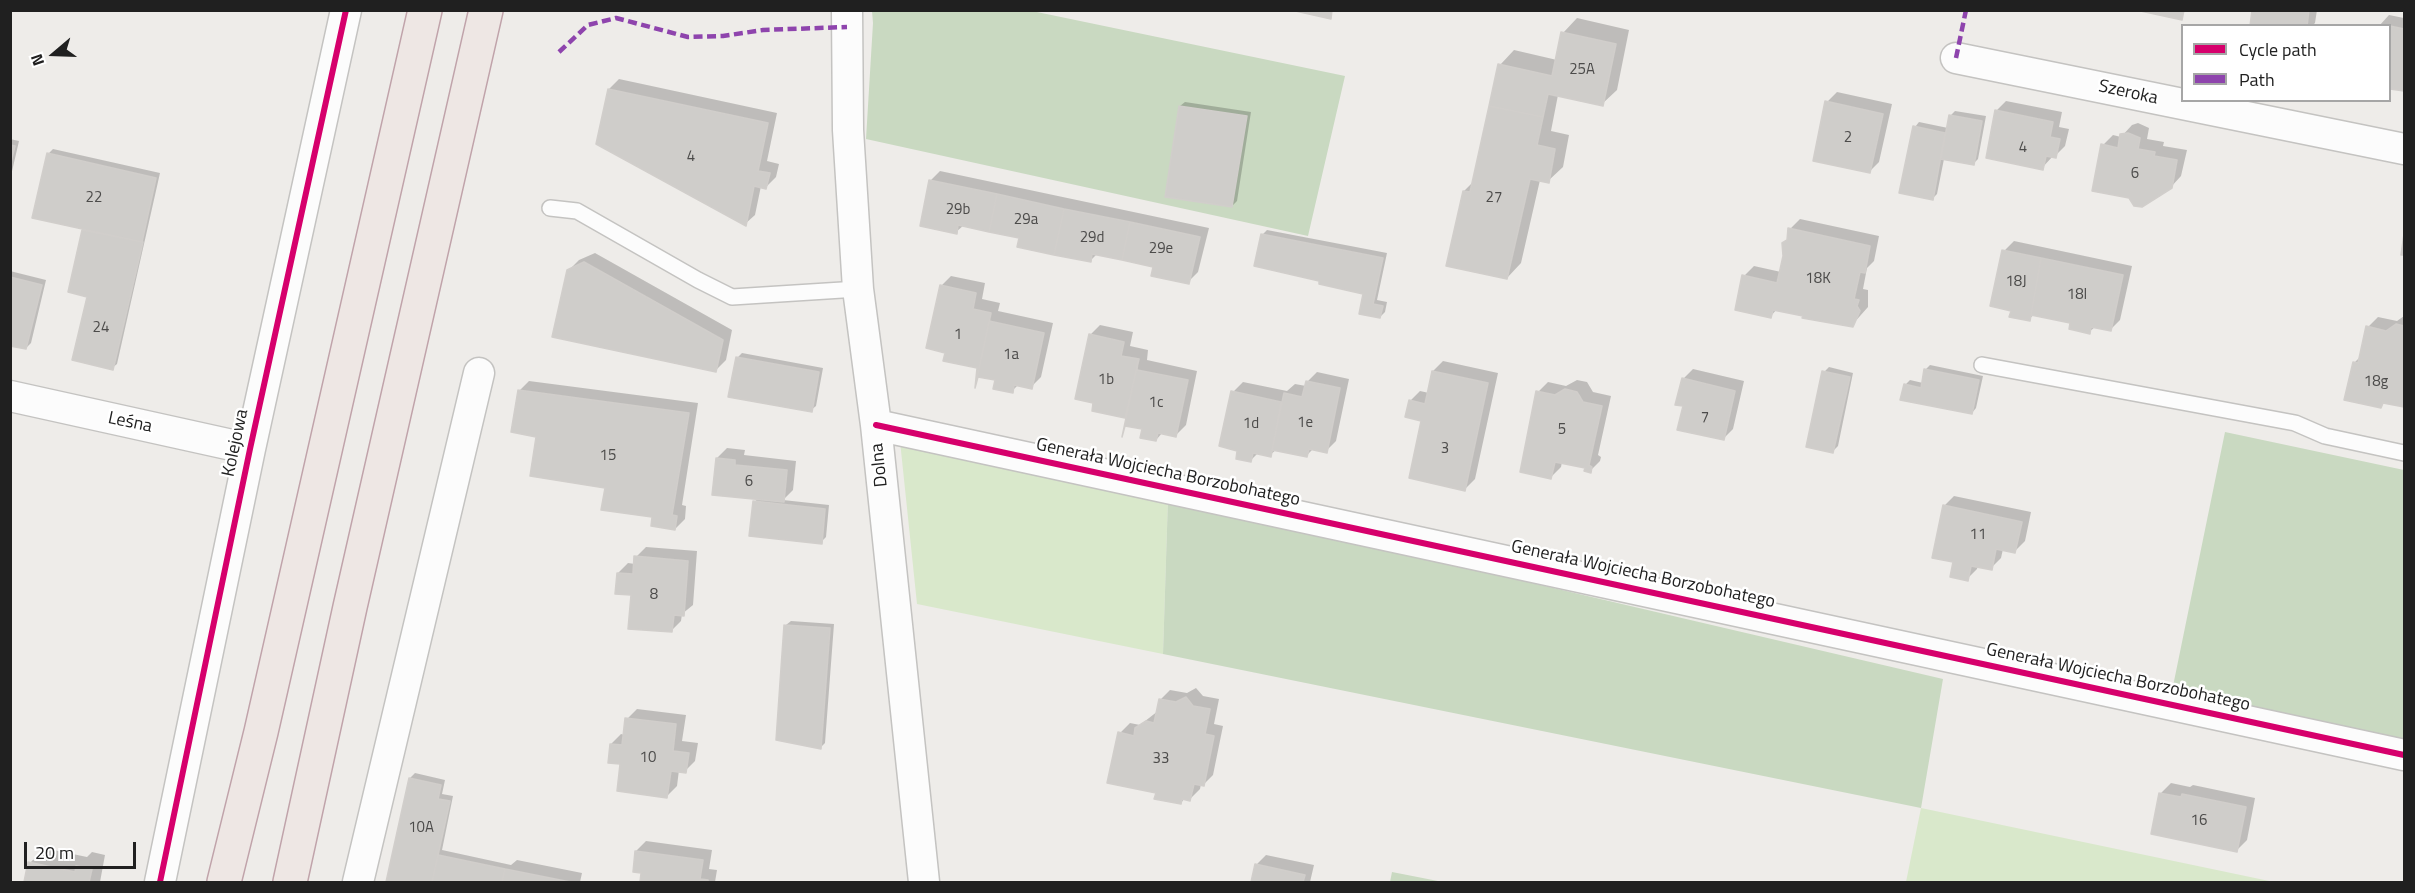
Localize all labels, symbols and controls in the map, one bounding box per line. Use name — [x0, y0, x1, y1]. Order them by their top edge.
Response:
north arrow — [24, 24, 84, 84]
legend — [2181, 24, 2391, 102]
text: Cycle path — [2239, 36, 2317, 63]
text: N — [24, 51, 50, 69]
house number: 25A — [1569, 61, 1595, 79]
text: Path — [2239, 66, 2275, 93]
street label: Szeroka — [2096, 76, 2160, 110]
house number: 2 — [1844, 129, 1852, 147]
house number: 4 — [2019, 139, 2027, 157]
house number: 4 — [687, 148, 695, 166]
house number: 6 — [2131, 165, 2139, 183]
house number: 22 — [86, 189, 102, 207]
house number: 27 — [1486, 189, 1502, 207]
house number: 29b — [946, 201, 970, 219]
house number: 29a — [1014, 211, 1038, 229]
house number: 29d — [1080, 229, 1104, 247]
house number: 29e — [1149, 240, 1173, 258]
house number: 18K — [1805, 270, 1831, 288]
house number: 18J — [2005, 273, 2027, 291]
house number: 18I — [2067, 286, 2087, 304]
house number: 24 — [93, 319, 109, 337]
house number: 1 — [954, 326, 962, 344]
house number: 1a — [1003, 346, 1019, 364]
house number: 1b — [1098, 371, 1114, 389]
house number: 18g — [2364, 373, 2388, 391]
house number: 1c — [1149, 394, 1163, 412]
street label: Kolejowa — [218, 407, 254, 479]
street label: Leśna — [106, 408, 154, 438]
house number: 7 — [1701, 409, 1709, 427]
house number: 1e — [1297, 414, 1313, 432]
house number: 1d — [1243, 415, 1259, 433]
house number: 5 — [1558, 421, 1566, 439]
street label: Generała Wojciecha Borzobohatego — [1034, 434, 1302, 512]
house number: 3 — [1441, 440, 1449, 458]
street label: Dolna — [867, 442, 893, 488]
house number: 15 — [600, 447, 616, 465]
house number: 6 — [745, 473, 753, 491]
house number: 11 — [1970, 526, 1986, 544]
street label: Generała Wojciecha Borzobohatego — [1509, 536, 1777, 614]
house number: 8 — [650, 586, 658, 604]
street label: Generała Wojciecha Borzobohatego — [1984, 639, 2252, 717]
house number: 10 — [640, 749, 656, 767]
house number: 33 — [1153, 750, 1169, 768]
house number: 16 — [2191, 812, 2207, 830]
house number: 10A — [408, 819, 434, 837]
scale bar — [27, 830, 140, 868]
text: 20 m — [35, 839, 74, 866]

